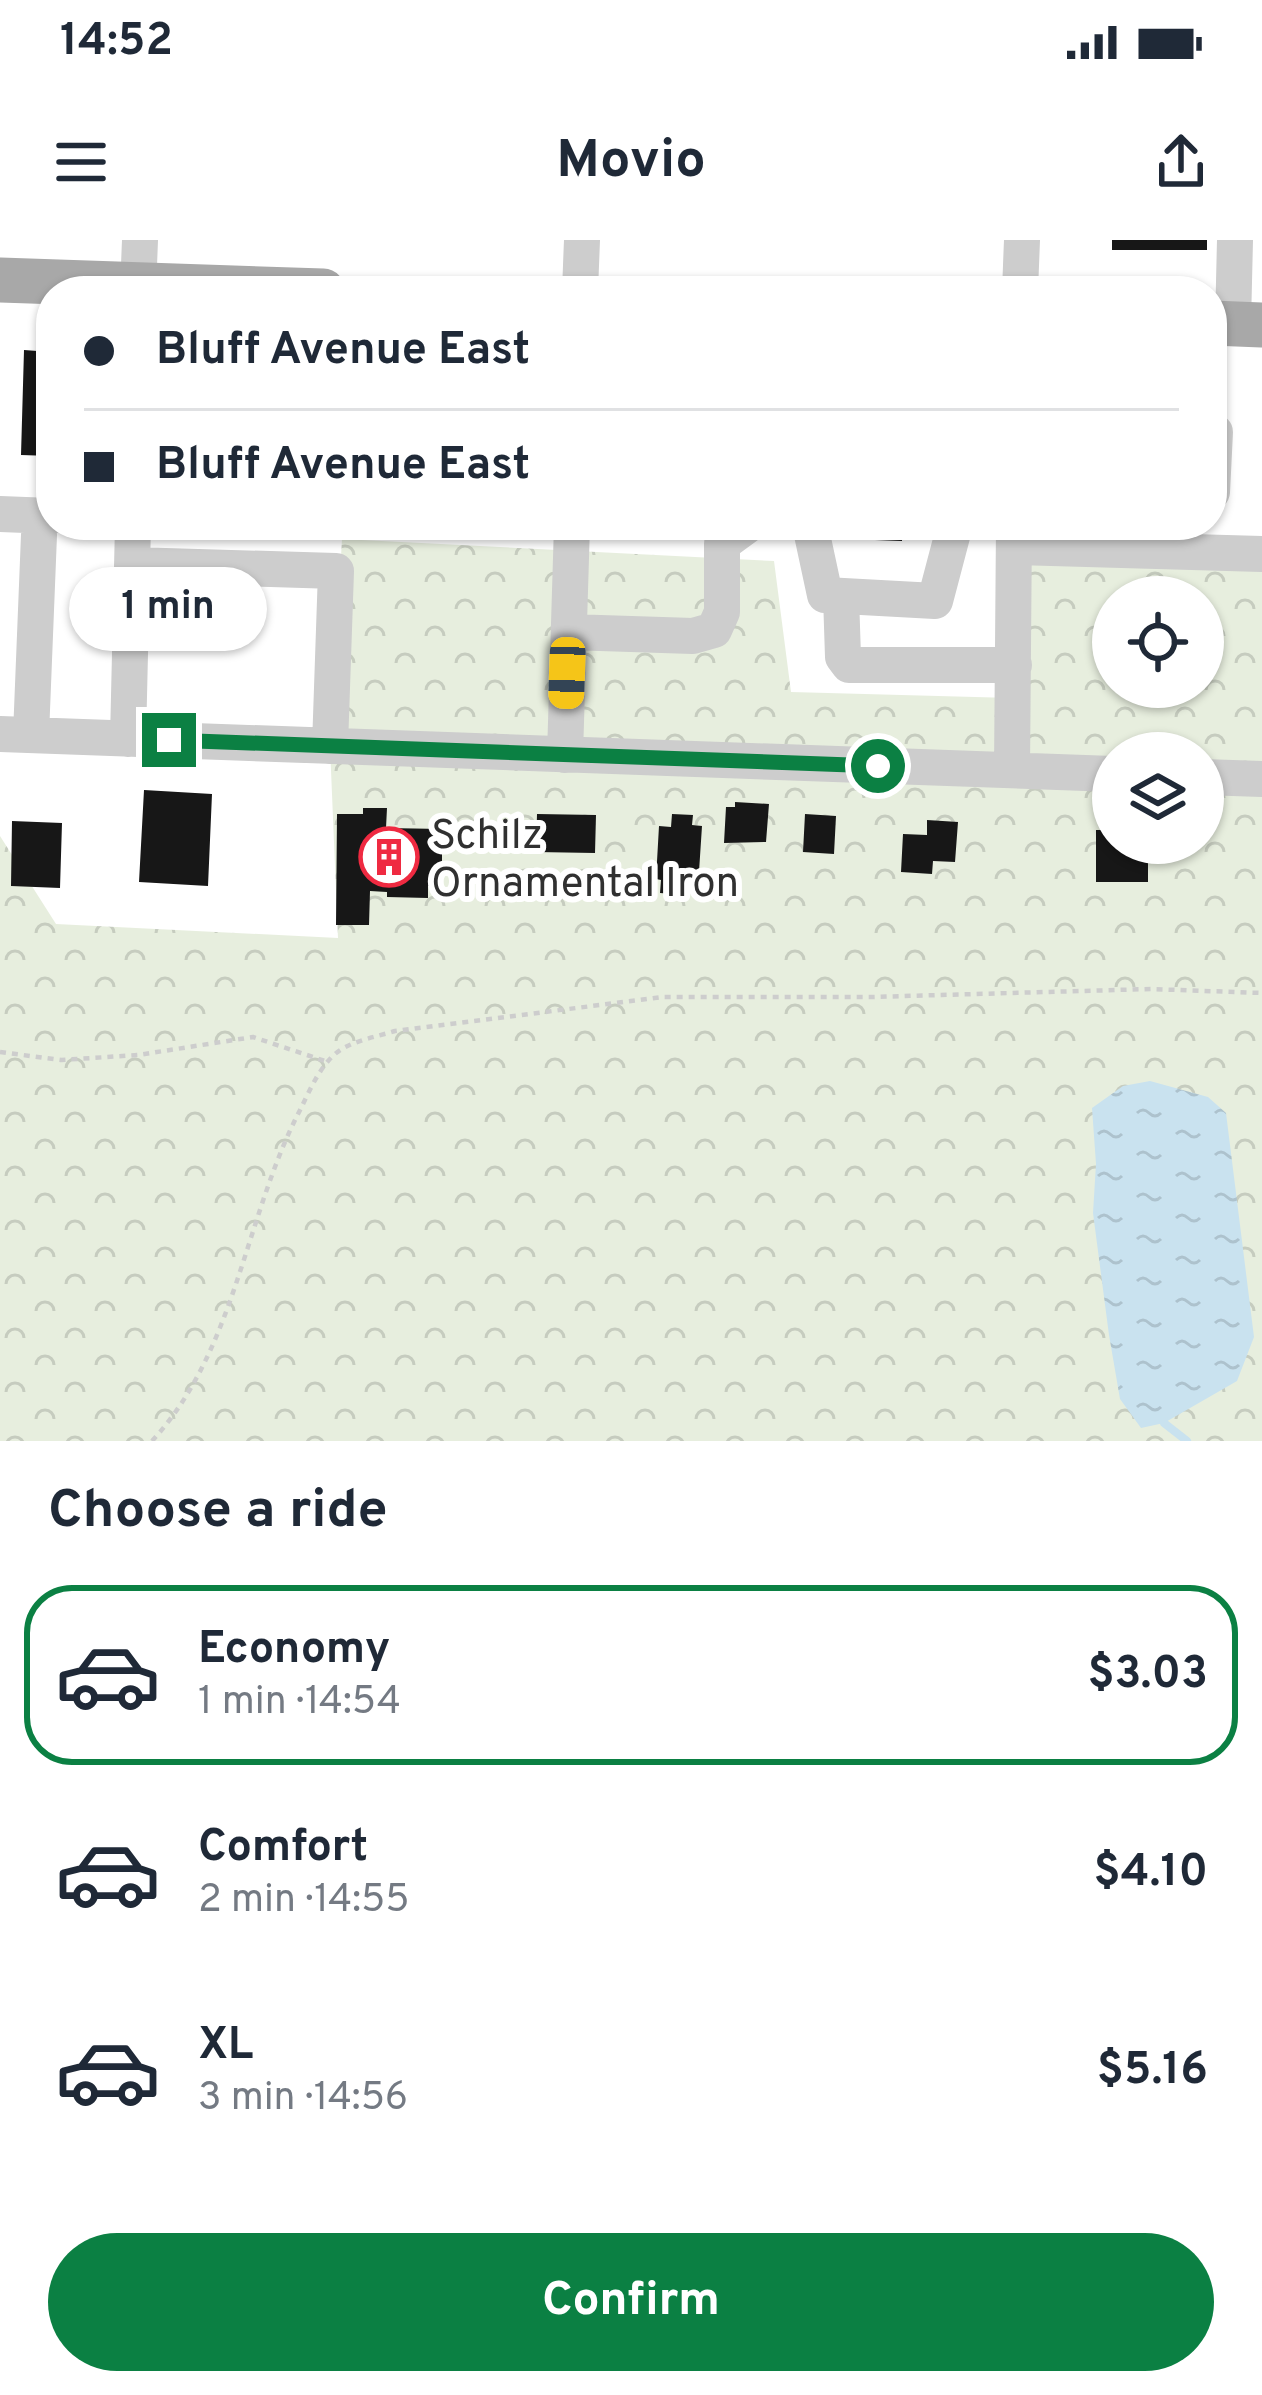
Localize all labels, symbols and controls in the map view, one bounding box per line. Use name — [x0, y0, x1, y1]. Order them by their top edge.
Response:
text: 14:52 — [60, 14, 173, 71]
text: Movio — [556, 128, 706, 197]
icon: menu — [48, 129, 114, 195]
icon: share — [1148, 129, 1214, 195]
text: Bluff Avenue East — [156, 323, 530, 380]
text: Bluff Avenue East — [156, 438, 530, 495]
callout: 1 min — [70, 566, 268, 650]
map controls — [1092, 576, 1224, 864]
button: locate — [1092, 576, 1224, 708]
text: 1 min — [121, 584, 215, 633]
car — [548, 636, 586, 710]
route end — [142, 713, 196, 767]
button: layers — [1092, 732, 1224, 864]
route start — [851, 739, 905, 793]
place label: Schilz Ornamental Iron — [431, 811, 739, 912]
building icon: Schilz Ornamental Iron — [358, 826, 420, 888]
text: Choose a ride — [48, 1478, 388, 1547]
icon: car — [54, 1621, 162, 1729]
text: Economy — [198, 1622, 390, 1679]
text: $3.03 — [1087, 1647, 1208, 1704]
text: 1 min · 14:54 — [198, 1679, 401, 1728]
icon: car — [54, 1819, 162, 1927]
text: Comfort — [198, 1820, 368, 1877]
text: $4.10 — [1093, 1845, 1208, 1902]
text: 2 min · 14:55 — [198, 1877, 409, 1926]
icon: car — [54, 2017, 162, 2125]
text: XL — [198, 2018, 253, 2075]
text: $5.16 — [1097, 2043, 1208, 2100]
text: 3 min · 14:56 — [198, 2075, 408, 2124]
button: Confirm — [48, 2233, 1214, 2371]

